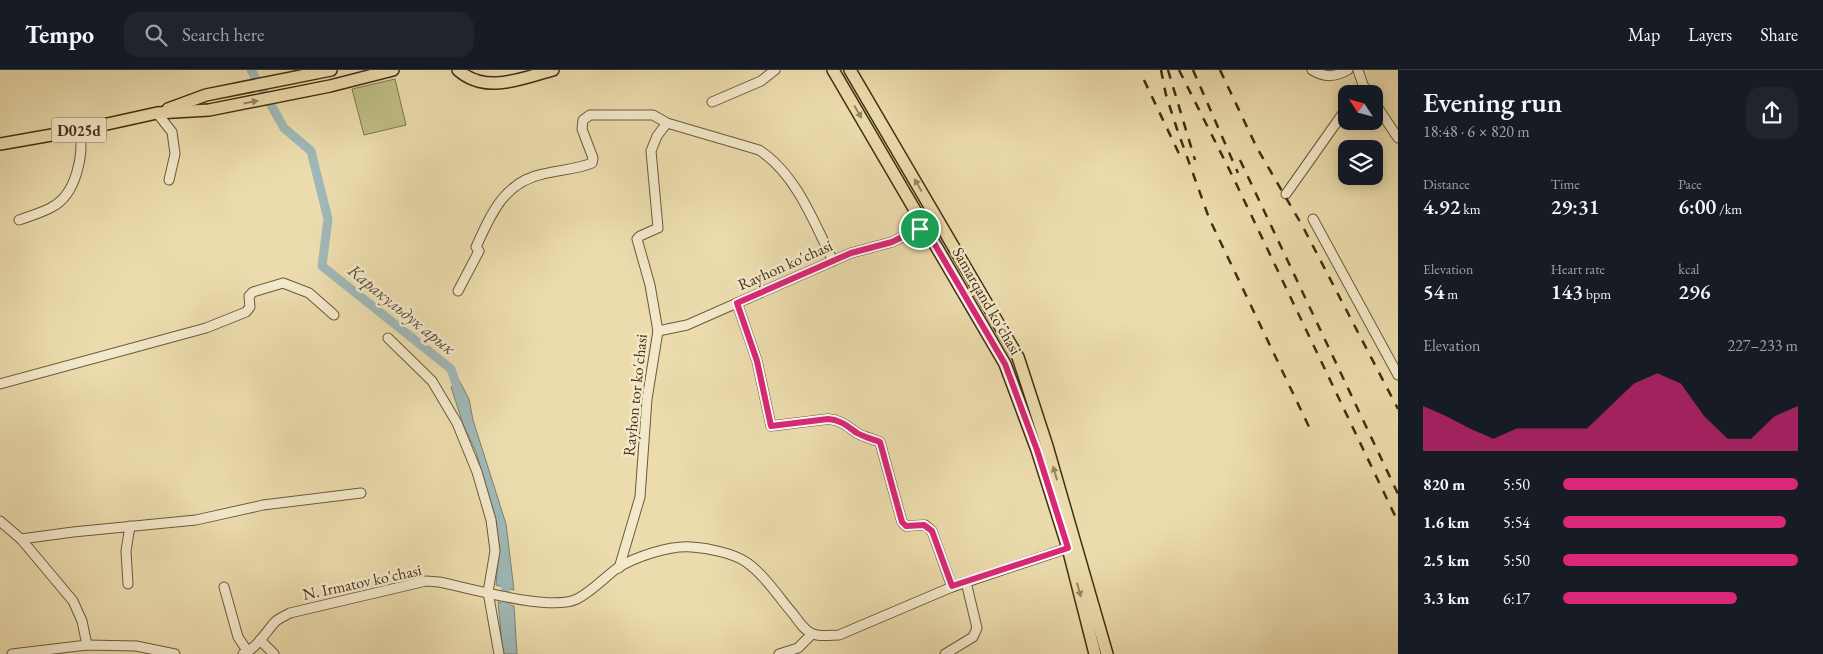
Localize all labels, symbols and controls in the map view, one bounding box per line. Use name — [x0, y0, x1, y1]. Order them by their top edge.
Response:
search box — [124, 12, 474, 57]
text: Tempo — [25, 19, 94, 50]
icon: search — [142, 21, 170, 49]
text: Search here — [182, 22, 264, 47]
text: Map — [1628, 23, 1660, 46]
text: Layers — [1688, 23, 1732, 46]
text: Share — [1760, 23, 1798, 46]
text: Evening run — [1423, 84, 1562, 120]
north arrow — [1338, 85, 1382, 130]
map controls — [1338, 85, 1383, 185]
button: share — [1746, 87, 1798, 139]
one-way arrow — [244, 97, 260, 105]
one-way arrow — [853, 105, 862, 119]
road number: D025d — [52, 118, 106, 142]
text: 18:48 · 6 × 820 m — [1423, 121, 1530, 142]
button: layers — [1338, 140, 1383, 185]
text: Distance — [1423, 175, 1470, 193]
text: Time — [1551, 175, 1580, 193]
text: Pace — [1678, 175, 1702, 193]
one-way arrow — [913, 179, 922, 192]
text: 4.92 — [1423, 193, 1460, 220]
text: 29:31 — [1551, 193, 1599, 220]
text: 6:00 — [1678, 193, 1716, 220]
text: km — [1460, 200, 1481, 218]
text: /km — [1716, 200, 1742, 218]
pin — [899, 208, 941, 250]
icon: arrive — [906, 215, 934, 243]
street label: Rayhon ko'chasi — [734, 235, 836, 295]
street label: Samarqand ko'chasi — [948, 243, 1026, 359]
water label: Каракульдук арык — [342, 258, 461, 360]
text: Elevation — [1423, 260, 1473, 278]
text: Heart rate — [1551, 260, 1605, 278]
text: kcal — [1678, 260, 1699, 278]
text: 54 — [1423, 278, 1445, 305]
text: 143 — [1551, 278, 1583, 305]
text: 296 — [1678, 278, 1711, 305]
text: m — [1445, 285, 1458, 303]
text: bpm — [1583, 285, 1611, 303]
street label: Rayhon tor ko'chasi — [618, 333, 652, 457]
text: Elevation — [1423, 335, 1481, 356]
text: 227–233 m — [1727, 335, 1798, 356]
one-way arrow — [1050, 465, 1058, 480]
text: 820 m — [1423, 474, 1465, 495]
text: 5:50 — [1503, 474, 1530, 495]
text: 1.6 km — [1423, 512, 1469, 533]
text: 5:54 — [1503, 512, 1530, 533]
text: 2.5 km — [1423, 550, 1469, 571]
text: 5:50 — [1503, 550, 1530, 571]
street label: N. Irmatov ko'chasi — [301, 559, 423, 605]
one-way arrow — [1075, 583, 1083, 598]
text: 3.3 km — [1423, 588, 1469, 609]
text: 6:17 — [1503, 588, 1530, 609]

